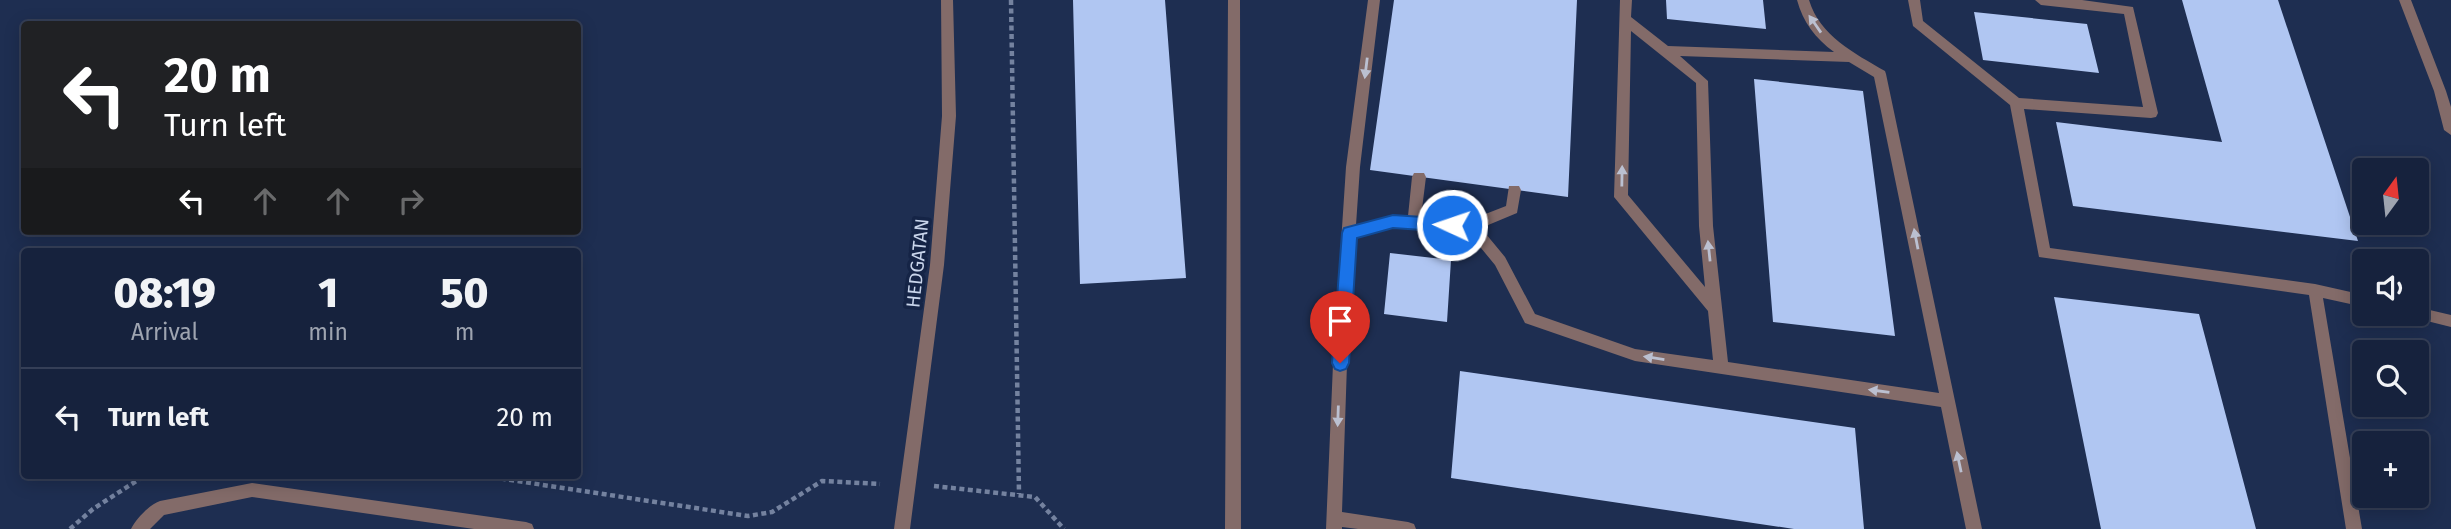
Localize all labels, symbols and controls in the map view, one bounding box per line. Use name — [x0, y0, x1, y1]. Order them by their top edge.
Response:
one-way arrow — [1808, 15, 1822, 33]
text: 20 m — [164, 46, 271, 105]
icon: left — [49, 49, 140, 140]
one-way arrow — [1360, 57, 1371, 79]
text: Turn left — [164, 106, 286, 144]
north arrow — [2352, 158, 2429, 234]
map controls — [2352, 158, 2429, 508]
one-way arrow — [1616, 164, 1627, 186]
icon: left — [173, 182, 211, 220]
icon: ahead — [246, 182, 284, 220]
icon: ahead — [319, 182, 357, 220]
icon: right — [392, 182, 430, 220]
position arrow — [1415, 188, 1489, 262]
street label: HEDGATAN — [901, 217, 934, 309]
one-way arrow — [1910, 228, 1921, 250]
one-way arrow — [1703, 240, 1714, 262]
button: sound — [2352, 249, 2429, 326]
text: 08:19 — [114, 268, 216, 318]
text: 1 — [318, 268, 338, 318]
text: 50 — [441, 268, 488, 318]
pin — [1310, 291, 1370, 363]
icon: arrive — [1321, 302, 1359, 340]
text: Arrival — [131, 318, 198, 346]
text: min — [308, 318, 348, 346]
text: m — [455, 318, 474, 346]
button: search — [2352, 340, 2429, 417]
one-way arrow — [1643, 352, 1665, 363]
one-way arrow — [1868, 385, 1890, 396]
icon: left — [49, 398, 87, 436]
text: Turn left — [108, 402, 209, 433]
text: 20 m — [496, 402, 553, 433]
one-way arrow — [1333, 406, 1344, 428]
button: + — [2352, 431, 2429, 508]
one-way arrow — [1953, 451, 1964, 473]

